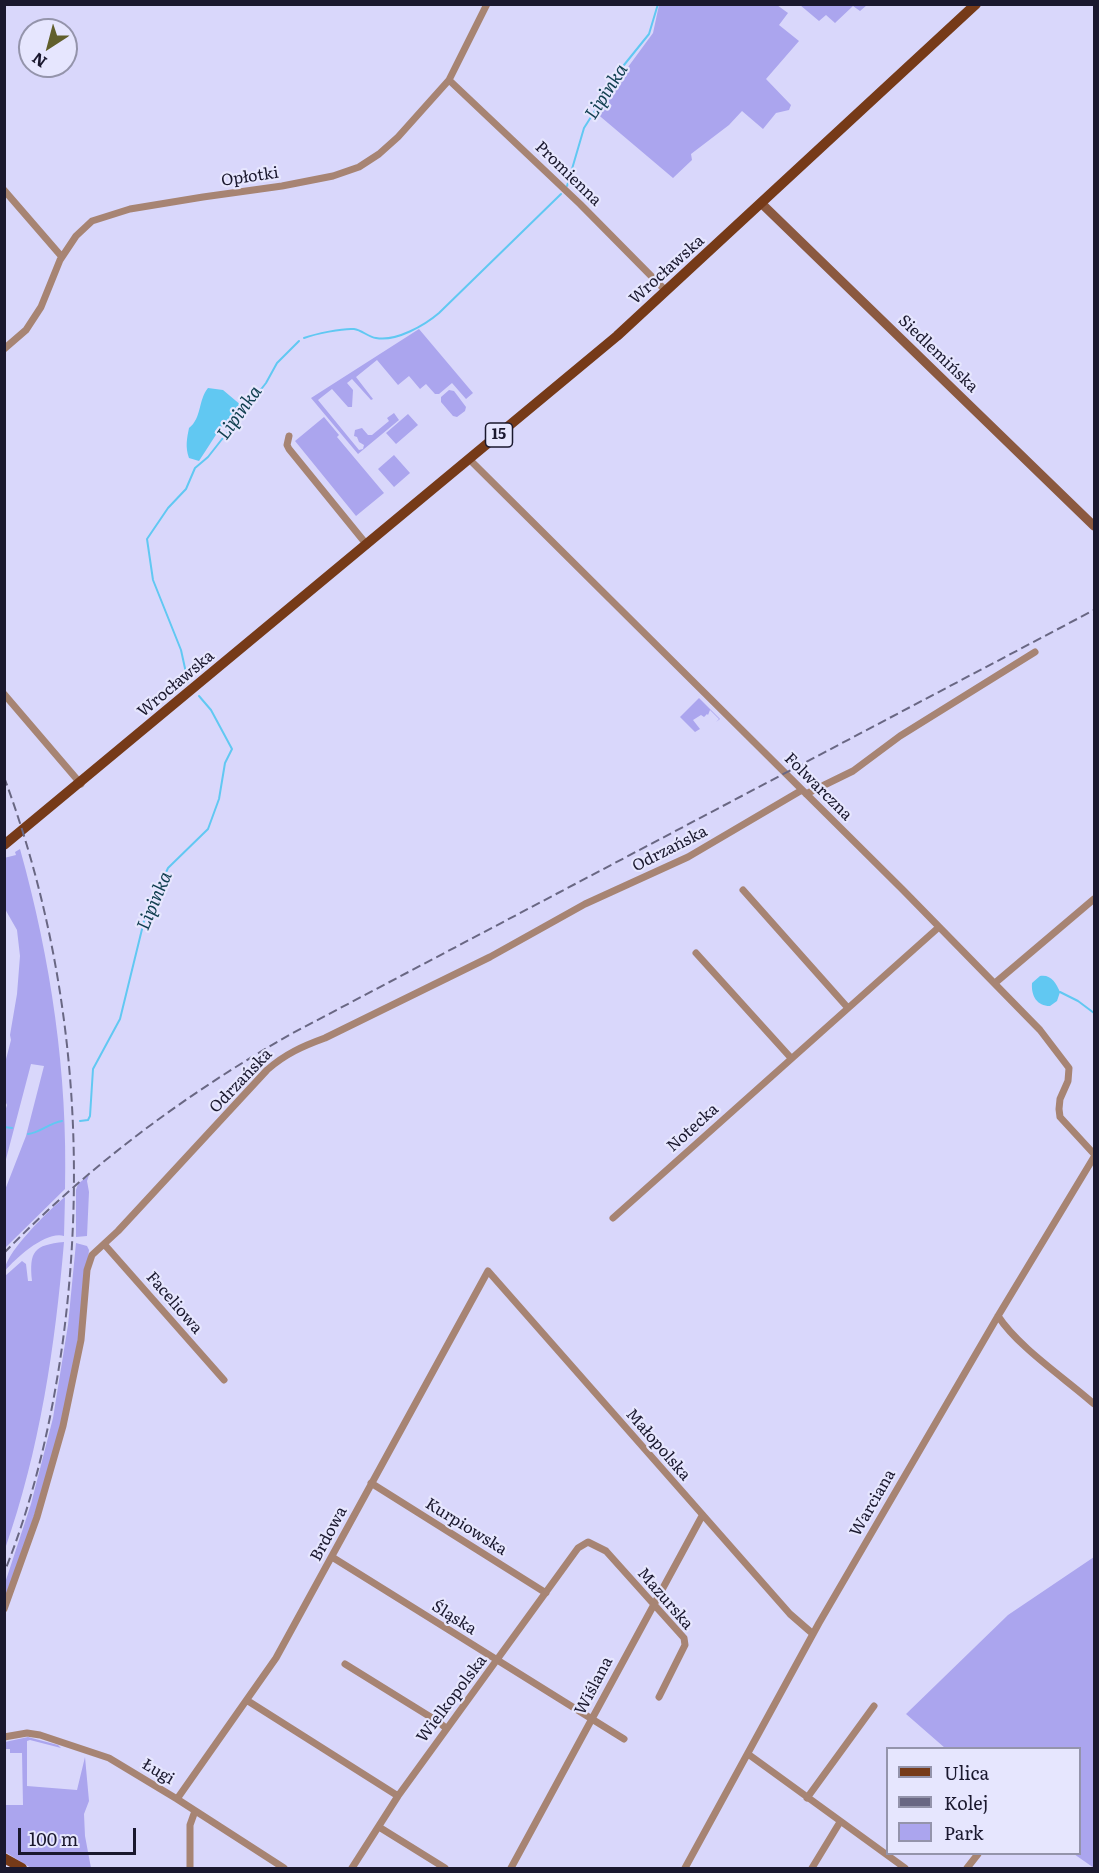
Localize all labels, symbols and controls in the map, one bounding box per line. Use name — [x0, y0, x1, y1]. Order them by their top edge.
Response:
north arrow — [18, 18, 78, 78]
text: N — [26, 47, 51, 75]
water label: Lipinka — [581, 60, 633, 124]
street label: Promienna — [531, 138, 605, 210]
street label: Opłotki — [220, 163, 280, 191]
street label: Wrocławska — [626, 231, 708, 309]
street label: Siedlemińska — [894, 311, 982, 397]
water label: Lipinka — [213, 382, 267, 444]
road number: 15 — [486, 423, 512, 447]
street label: Wrocławska — [134, 646, 218, 722]
street label: Folwarczna — [780, 749, 856, 825]
street label: Odrzańska — [629, 822, 711, 876]
water label: Lipinka — [133, 868, 177, 934]
street label: Odrzańska — [206, 1045, 276, 1117]
street label: Notecka — [663, 1100, 723, 1156]
street label: Faceliowa — [142, 1268, 206, 1338]
street label: Małopolska — [622, 1405, 694, 1485]
street label: Warciana — [846, 1466, 900, 1540]
street label: Kurpiowska — [422, 1494, 510, 1560]
street label: Brdowa — [307, 1503, 351, 1565]
street label: Mazurska — [633, 1564, 697, 1634]
street label: Śląska — [428, 1597, 480, 1639]
street label: Wielkopolska — [413, 1651, 491, 1747]
street label: Wiślana — [571, 1654, 617, 1718]
legend — [886, 1747, 1081, 1855]
street label: Ługi — [138, 1755, 178, 1789]
text: Ulica — [944, 1759, 989, 1786]
text: Kolej — [944, 1789, 988, 1816]
scale bar — [21, 1816, 140, 1854]
text: Park — [944, 1819, 983, 1846]
text: 100 m — [29, 1825, 78, 1852]

